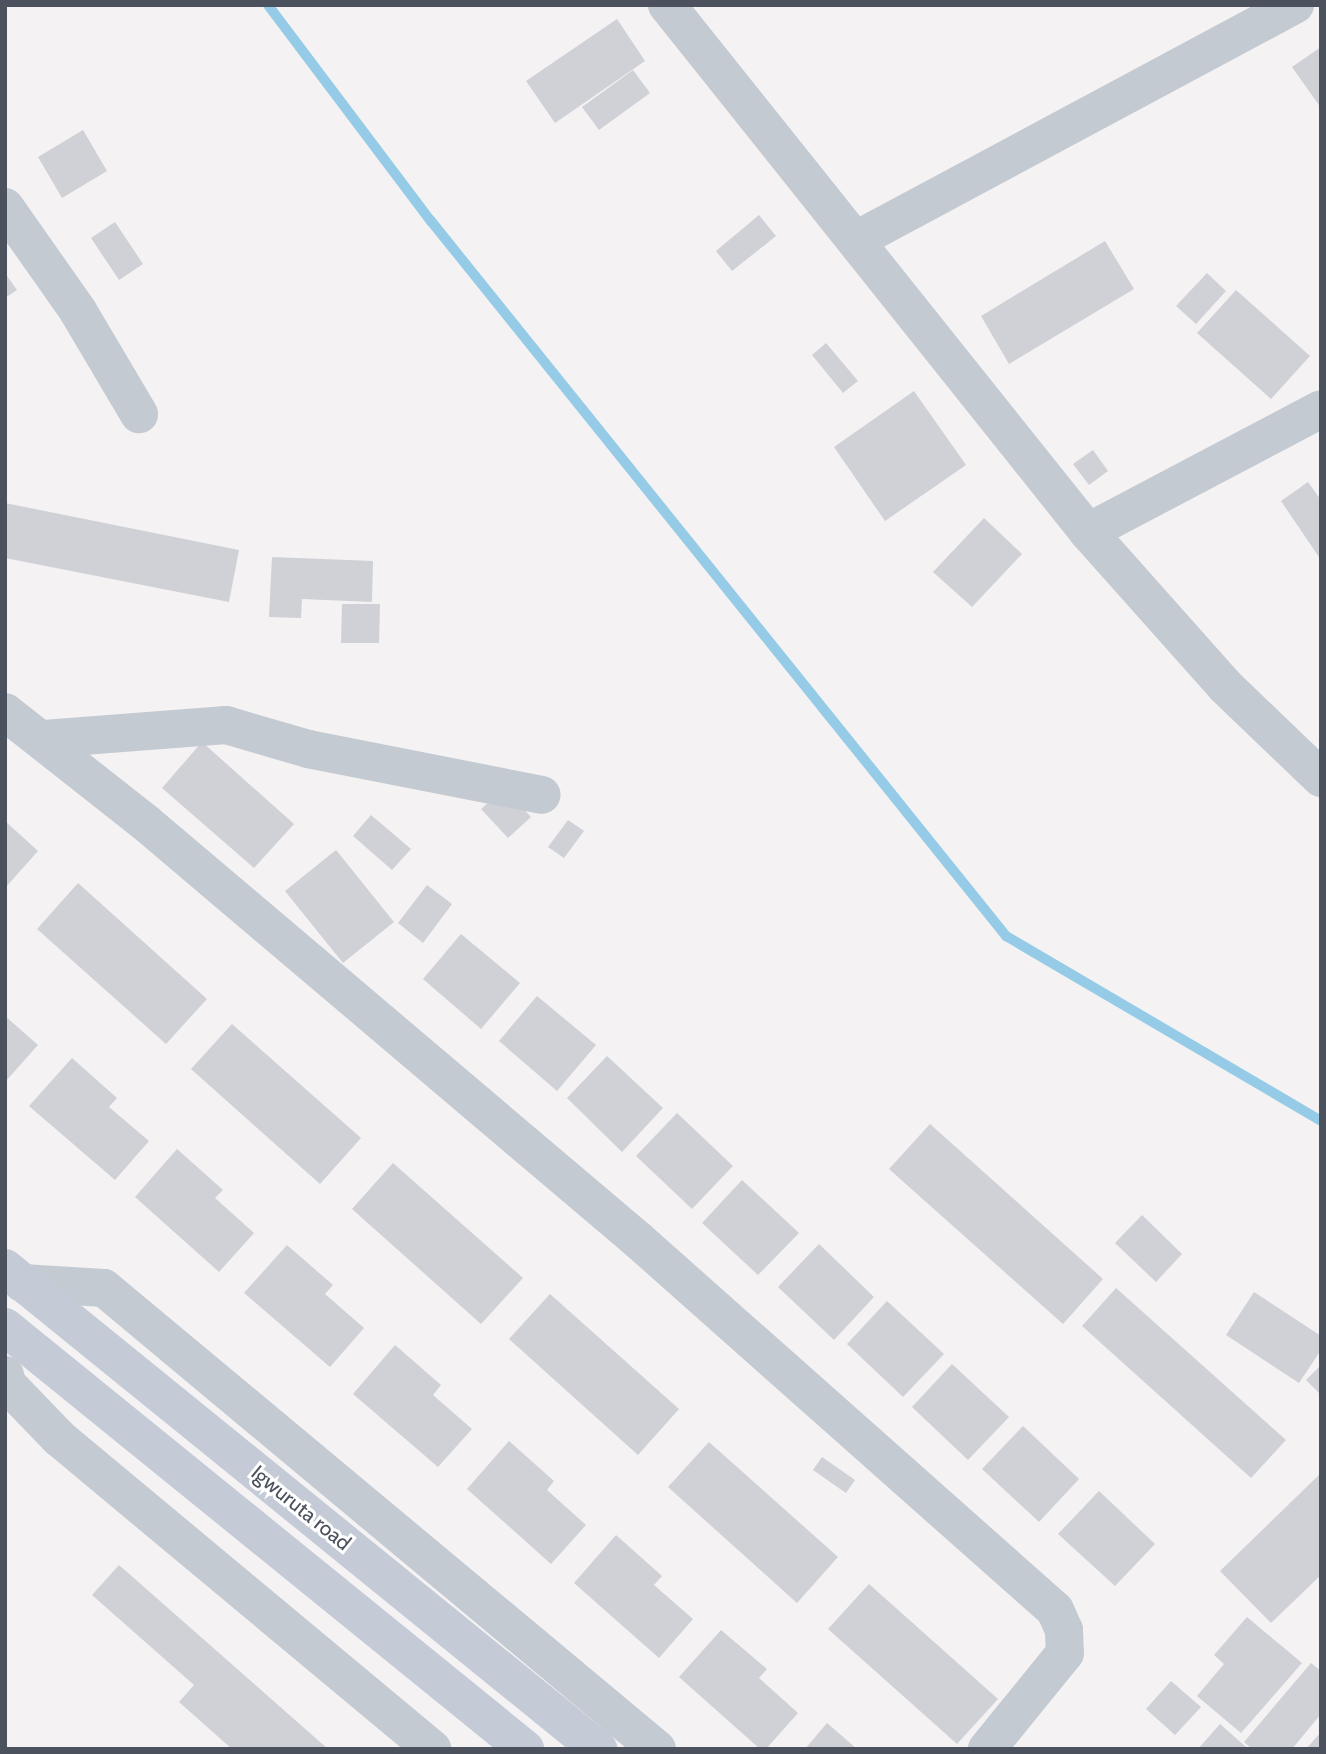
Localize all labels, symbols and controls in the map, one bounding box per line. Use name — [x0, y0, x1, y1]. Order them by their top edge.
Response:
street label: Igwuruta road — [246, 1460, 356, 1556]

